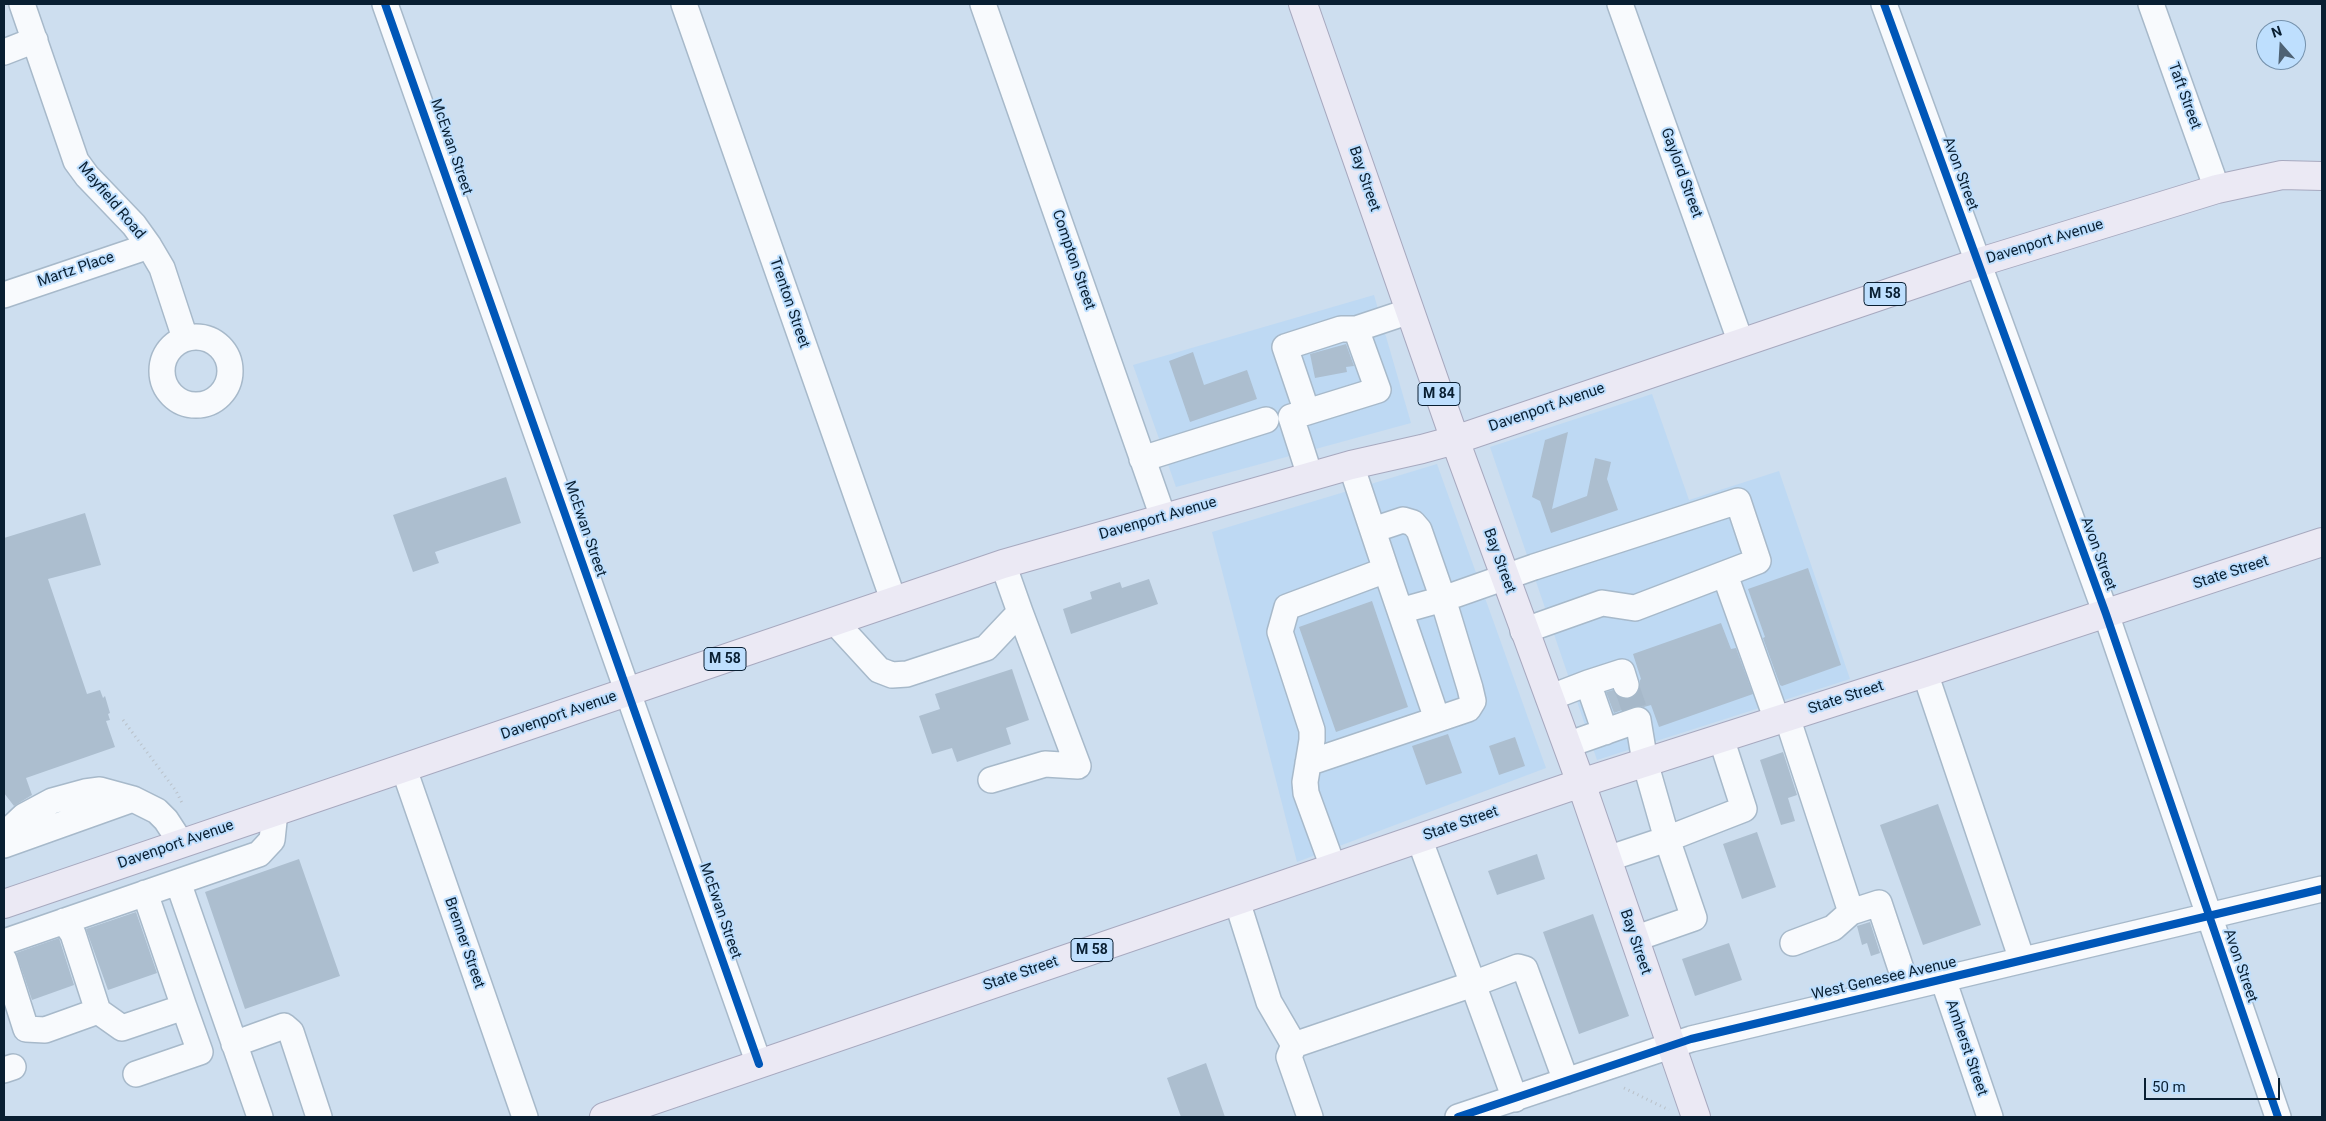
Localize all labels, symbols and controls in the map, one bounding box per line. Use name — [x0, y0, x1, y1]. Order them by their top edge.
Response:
north arrow — [2256, 20, 2306, 70]
text: N — [2269, 23, 2284, 41]
street label: Taft Street — [2164, 60, 2204, 132]
street label: McEwan Street — [426, 97, 476, 197]
street label: Gaylord Street — [1656, 126, 1706, 220]
street label: Avon Street — [1938, 135, 1982, 213]
street label: Bay Street — [1344, 144, 1384, 214]
street label: Mayfield Road — [74, 159, 148, 243]
street label: Compton Street — [1047, 208, 1099, 312]
street label: Davenport Avenue — [1984, 216, 2106, 268]
street label: Martz Place — [35, 248, 117, 292]
street label: Trenton Street — [765, 255, 813, 351]
road number: M 58 — [1864, 282, 1906, 306]
street label: Davenport Avenue — [1487, 380, 1607, 436]
road number: M 84 — [1418, 382, 1460, 406]
street label: McEwan Street — [560, 479, 610, 579]
street label: Davenport Avenue — [1097, 494, 1219, 544]
street label: Avon Street — [2076, 515, 2120, 593]
street label: Bay Street — [1479, 526, 1519, 596]
street label: State Street — [2191, 552, 2271, 594]
road number: M 58 — [704, 648, 746, 671]
street label: State Street — [1806, 677, 1886, 719]
street label: Davenport Avenue — [499, 688, 619, 744]
street label: State Street — [1421, 803, 1501, 845]
street label: Davenport Avenue — [116, 817, 236, 873]
street label: McEwan Street — [695, 861, 745, 961]
street label: Brenner Street — [440, 895, 488, 991]
street label: Bay Street — [1615, 907, 1655, 977]
street label: Avon Street — [2219, 927, 2261, 1005]
road number: M 58 — [1071, 938, 1113, 962]
street label: State Street — [981, 953, 1061, 995]
street label: West Genesee Avenue — [1810, 954, 1958, 1004]
street label: Amherst Street — [1941, 998, 1991, 1098]
scale bar — [2146, 1068, 2282, 1100]
text: 50 m — [2152, 1078, 2186, 1096]

